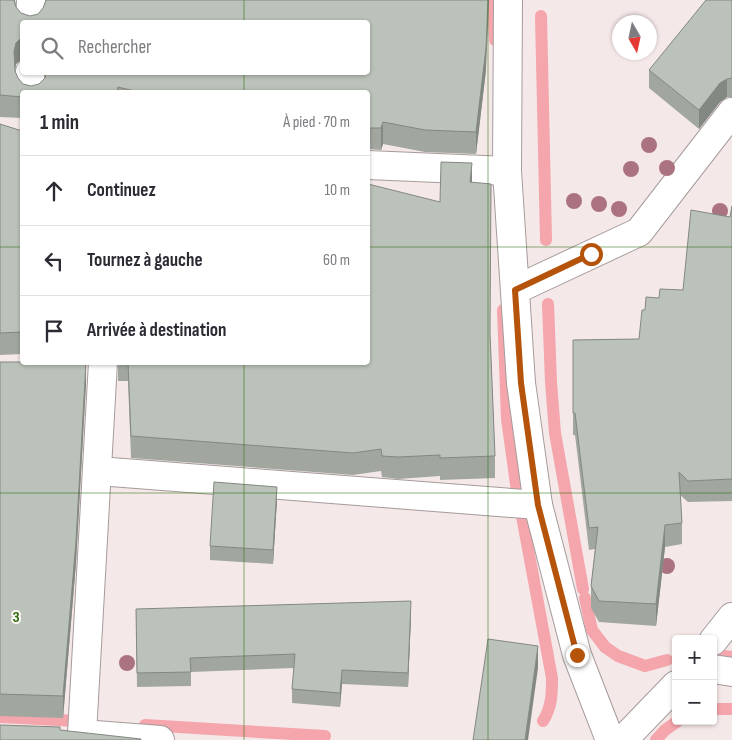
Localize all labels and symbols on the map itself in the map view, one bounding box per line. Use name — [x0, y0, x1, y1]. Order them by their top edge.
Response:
north arrow — [612, 15, 657, 60]
route start — [580, 243, 603, 266]
text: 3 — [12, 608, 20, 627]
route end — [566, 644, 589, 667]

